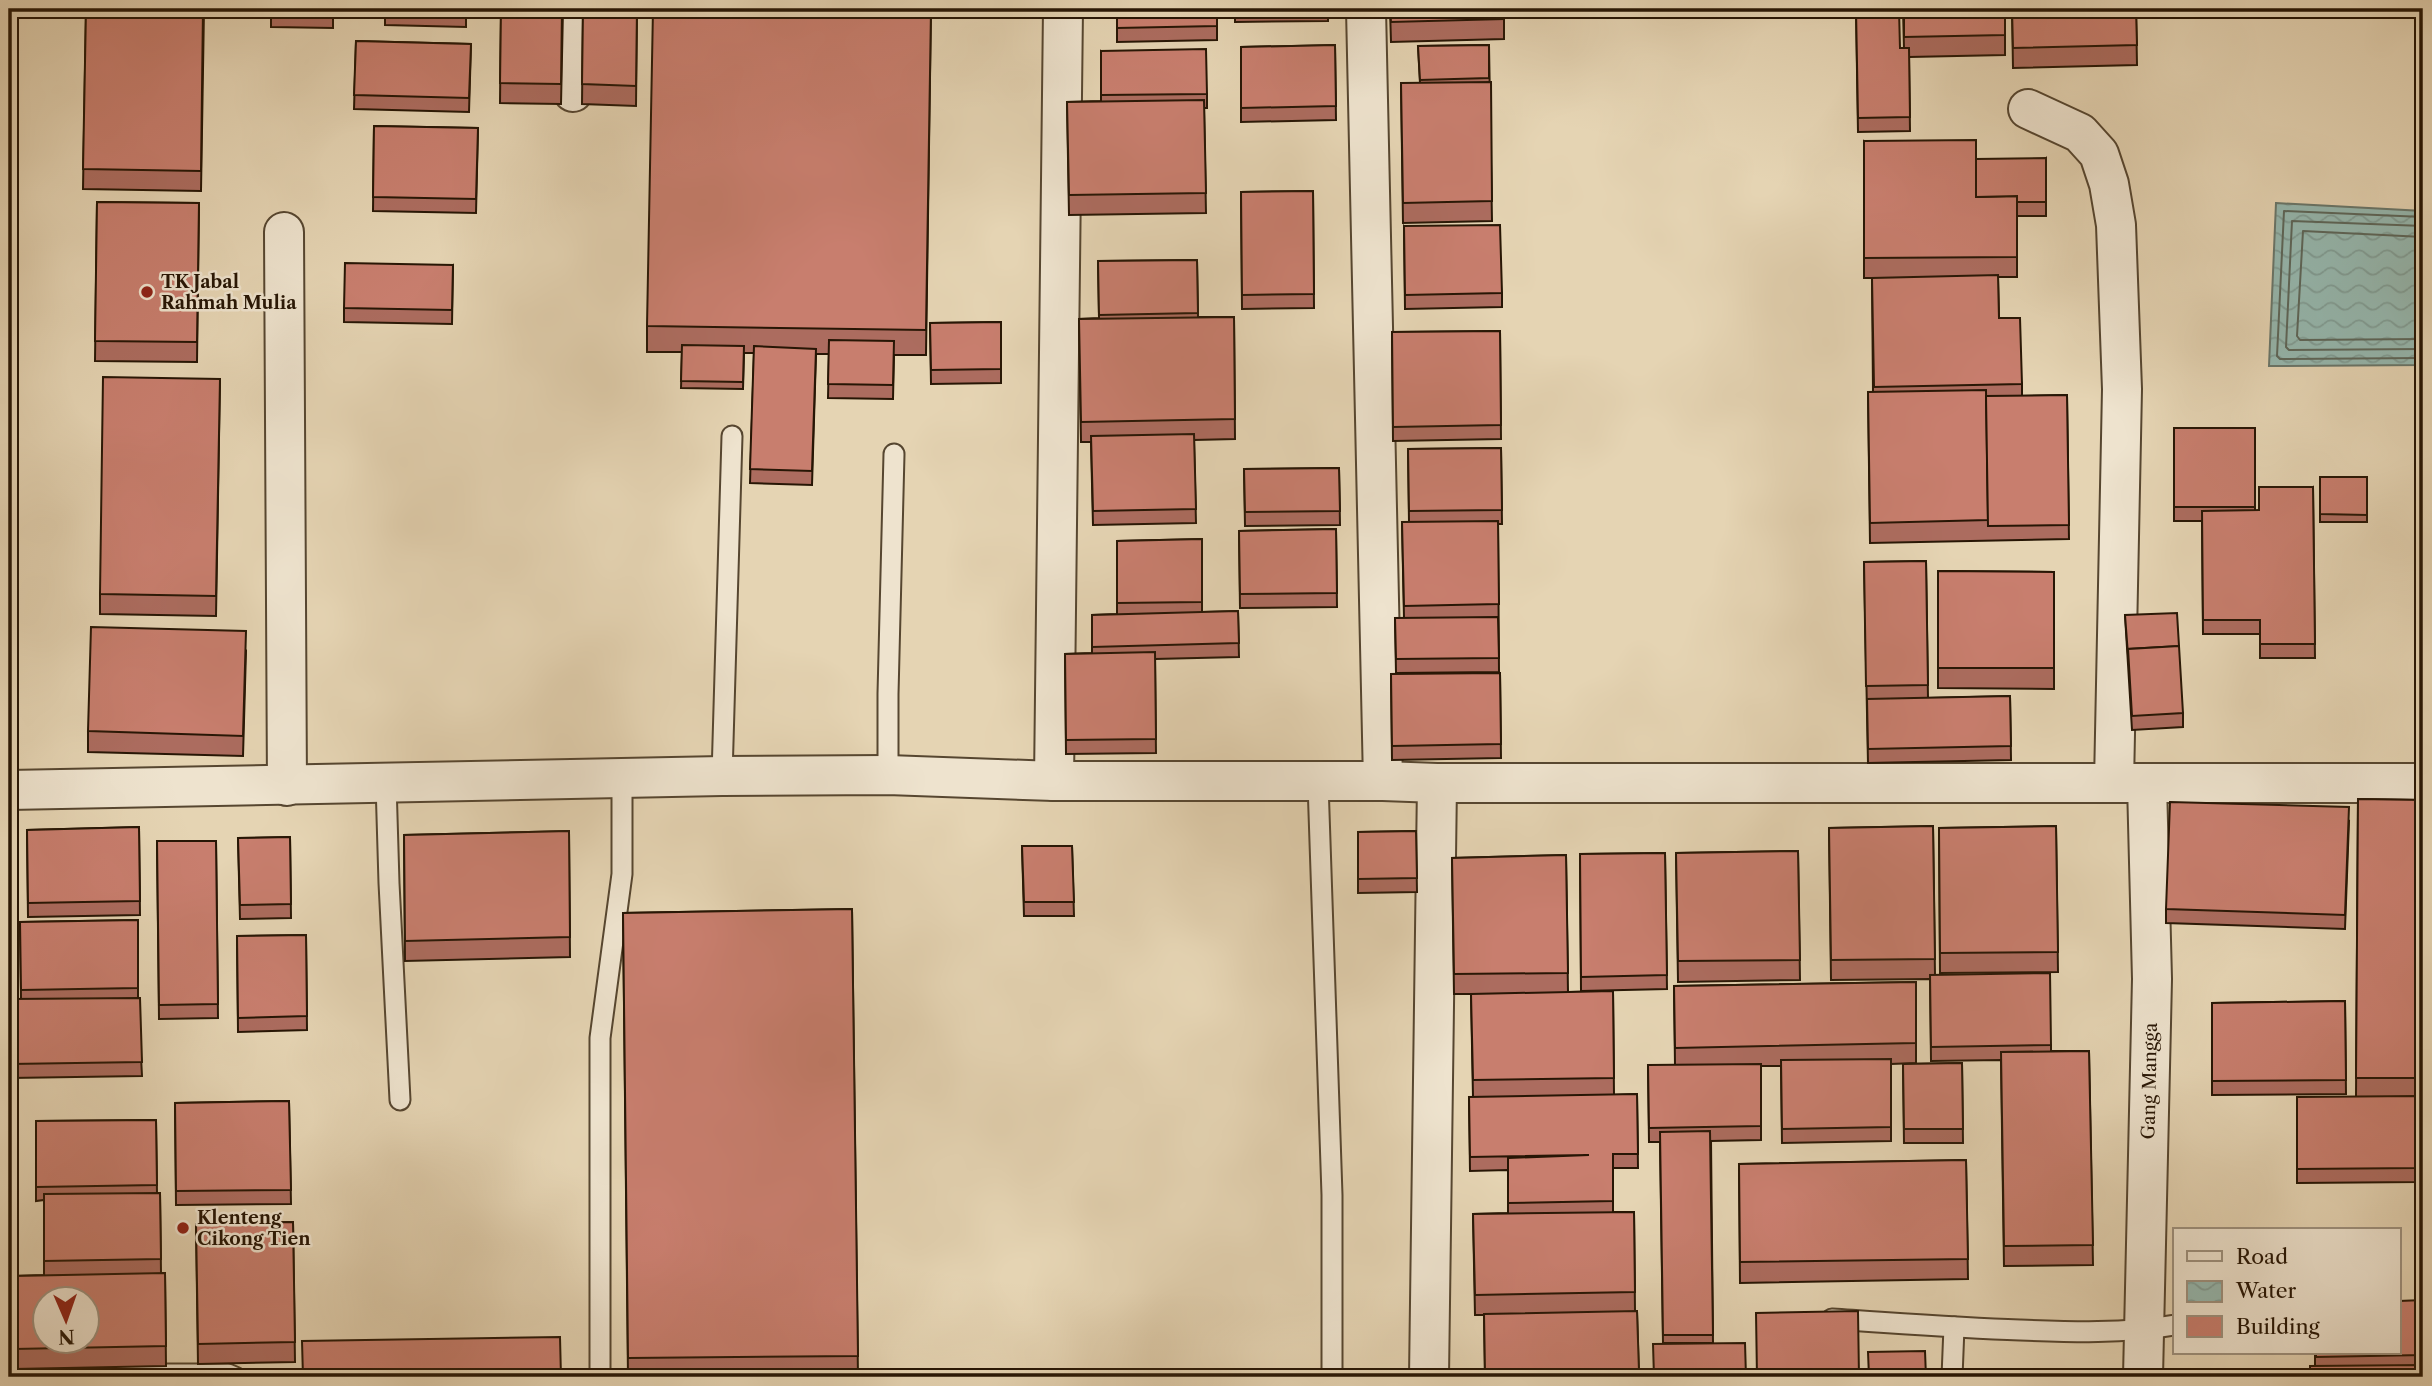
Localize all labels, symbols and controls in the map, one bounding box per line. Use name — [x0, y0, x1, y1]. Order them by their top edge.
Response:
place label: TK Jabal Rahmah Mulia — [161, 271, 297, 314]
marker: TK Jabal Rahmah Mulia — [139, 284, 155, 300]
street label: Gang Mangga — [2137, 1022, 2162, 1140]
place label: Klenteng Cikong Tien — [197, 1207, 311, 1250]
marker: Klenteng Cikong Tien — [175, 1220, 191, 1236]
legend — [2173, 1228, 2400, 1354]
text: Road — [2236, 1244, 2288, 1269]
text: Water — [2235, 1278, 2296, 1303]
north arrow — [32, 1284, 102, 1354]
text: Building — [2236, 1314, 2321, 1339]
text: N — [58, 1325, 75, 1348]

